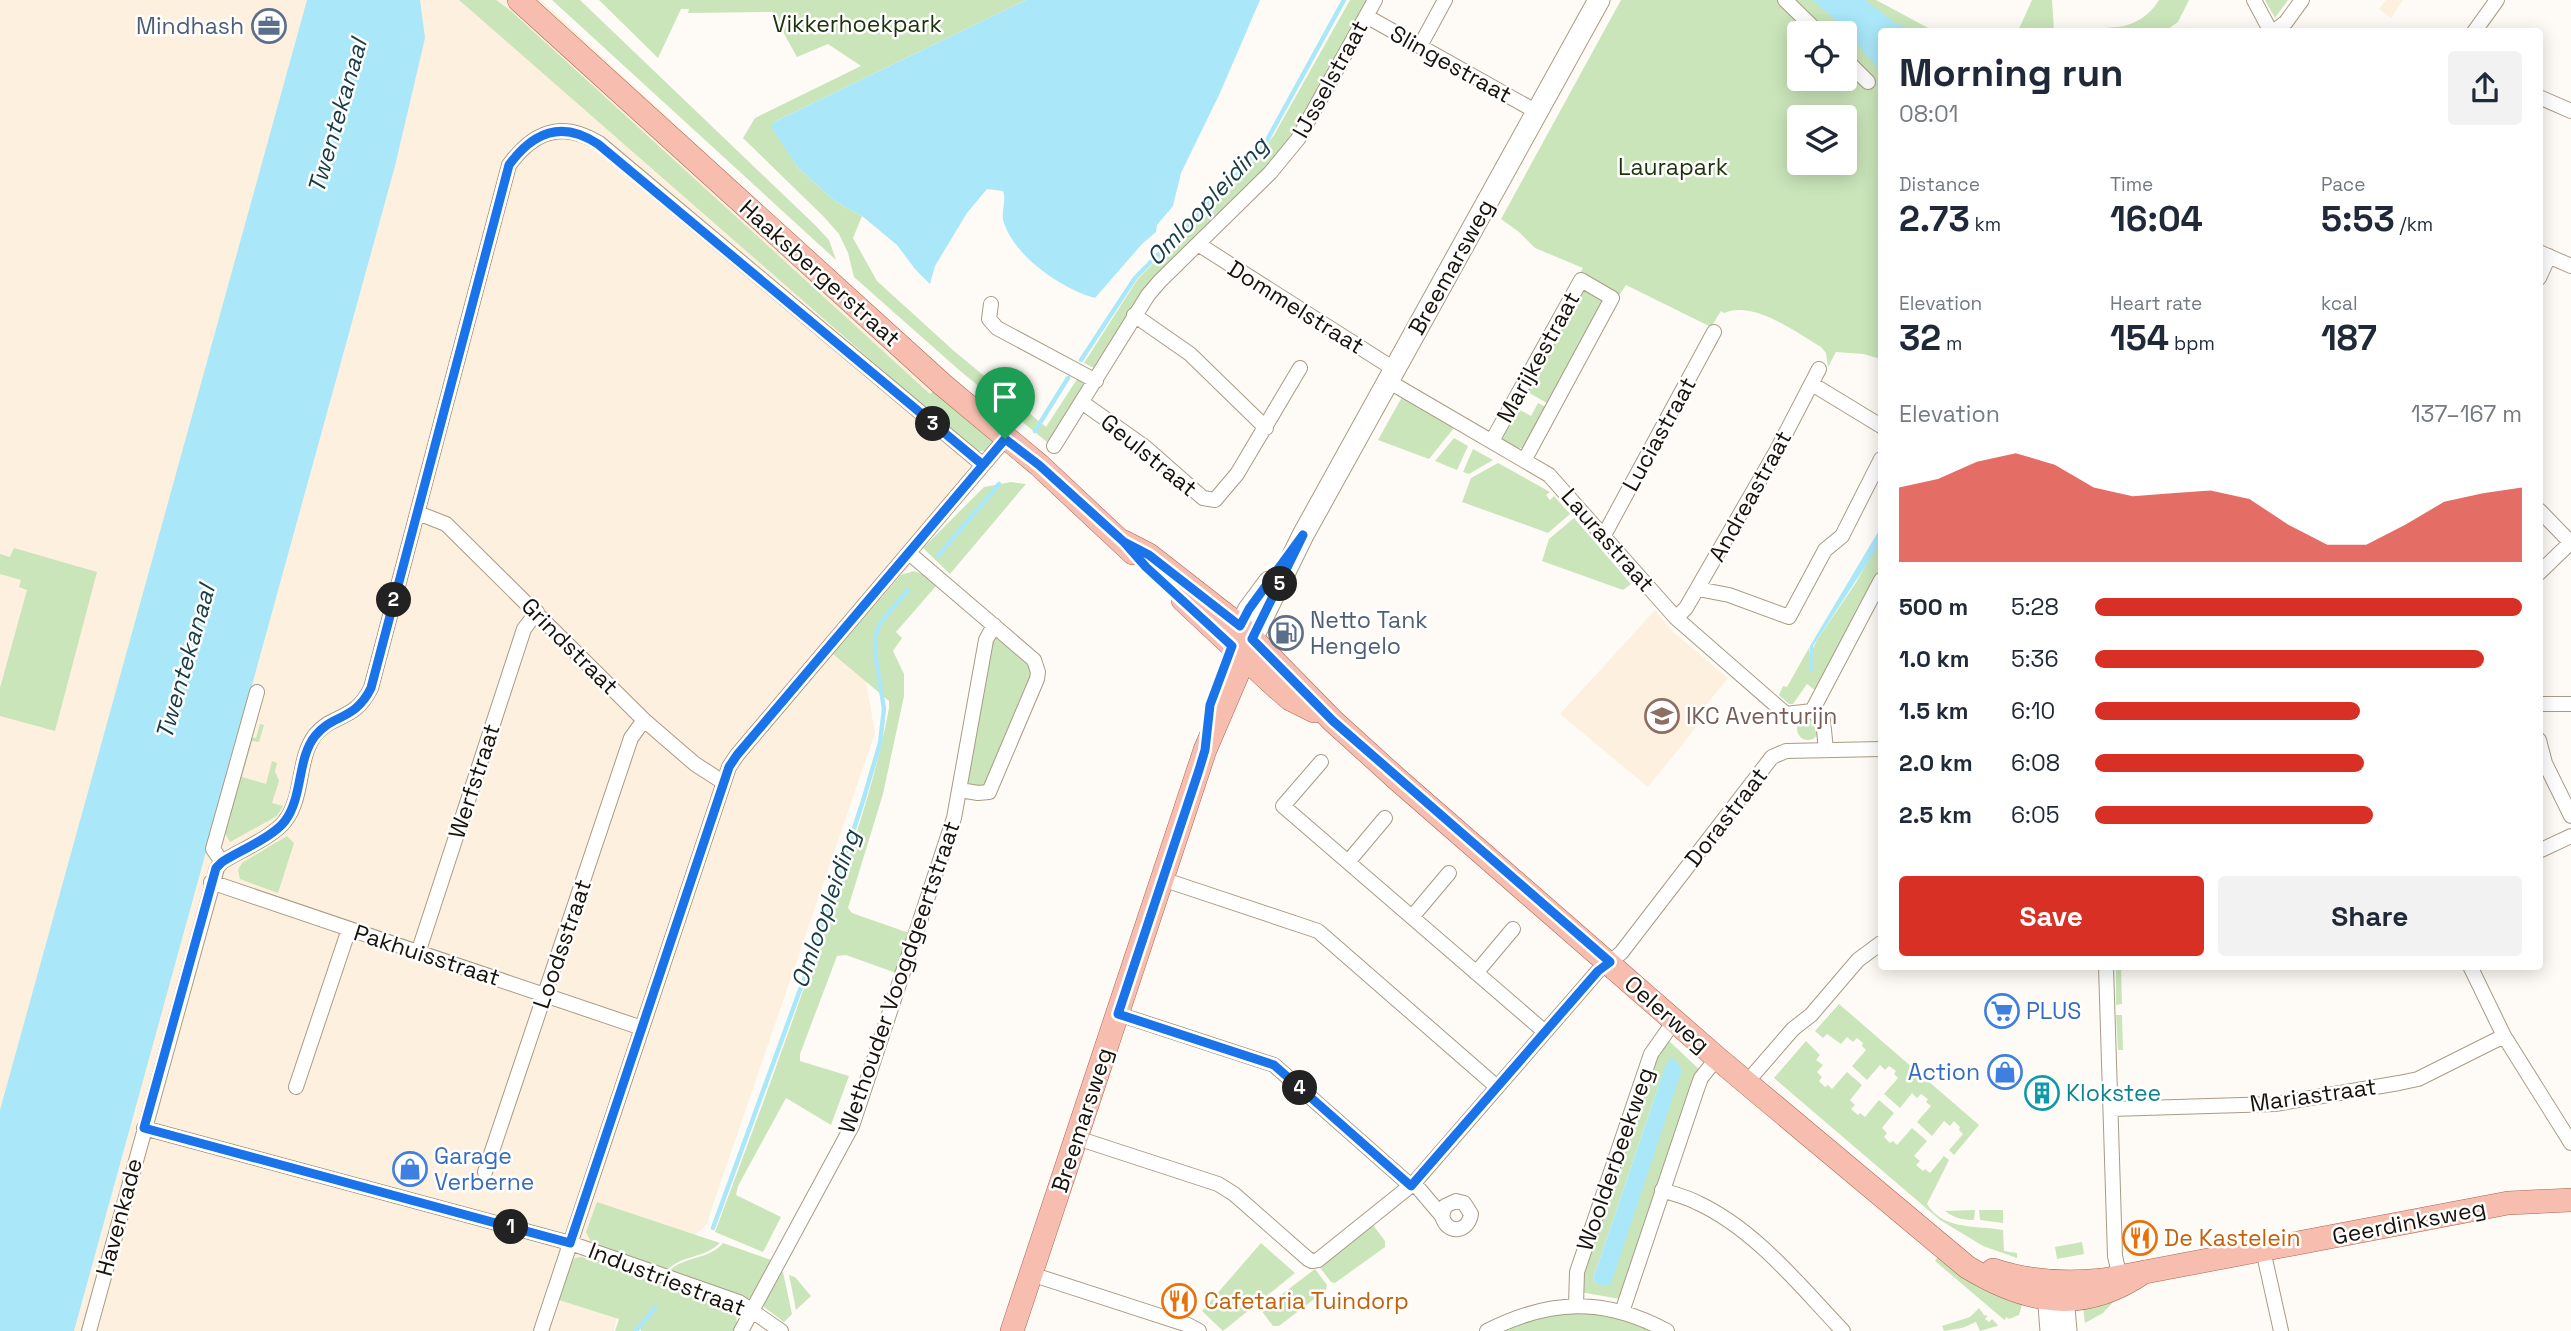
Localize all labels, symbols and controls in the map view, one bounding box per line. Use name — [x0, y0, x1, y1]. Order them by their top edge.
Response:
office icon: Mindhash — [250, 7, 288, 45]
park label: Vikkerhoekpark — [772, 9, 942, 39]
place label: Mindhash — [136, 11, 244, 41]
street label: IJsselstraat — [1285, 15, 1375, 143]
street label: Slingestraat — [1385, 18, 1517, 110]
map controls — [1787, 21, 1857, 175]
button: locate — [1787, 21, 1857, 91]
water label: Twentekanaal — [300, 32, 375, 197]
text: Morning run — [1899, 49, 2124, 97]
button: share — [2448, 51, 2522, 125]
text: 08:01 — [1899, 99, 1958, 129]
button: layers — [1787, 105, 1857, 175]
water label: Omloopleiding — [1139, 129, 1276, 272]
park label: Laurapark — [1618, 152, 1728, 182]
text: Distance — [1899, 172, 1980, 197]
text: Time — [2110, 172, 2153, 197]
text: Pace — [2321, 172, 2365, 197]
street label: Haaksbergerstraat — [733, 193, 907, 353]
street label: Breemarsweg — [1401, 194, 1501, 340]
text: 2.73 — [1899, 197, 1970, 241]
text: 16:04 — [2110, 197, 2203, 241]
text: 5:53 — [2321, 197, 2395, 241]
text: km — [1970, 212, 2001, 237]
text: /km — [2395, 212, 2433, 237]
street label: Dommelstraat — [1222, 253, 1370, 361]
street label: Marijkestraat — [1490, 286, 1586, 428]
text: Elevation — [1899, 291, 1982, 316]
text: Heart rate — [2110, 291, 2202, 316]
text: kcal — [2321, 291, 2358, 316]
text: 32 — [1899, 316, 1941, 360]
text: 154 — [2110, 316, 2169, 360]
text: 187 — [2321, 316, 2377, 360]
text: m — [1941, 331, 1962, 356]
text: bpm — [2169, 331, 2215, 356]
pin — [975, 367, 1035, 439]
street label: Luciastraat — [1615, 372, 1703, 496]
icon: arrive — [986, 378, 1024, 416]
text: Elevation — [1899, 399, 2000, 429]
text: 137–167 m — [2411, 399, 2522, 429]
pin: 3 — [916, 406, 950, 442]
street label: Geulstraat — [1095, 407, 1203, 503]
text: 3 — [927, 411, 938, 436]
street label: Andreastraat — [1702, 425, 1798, 567]
street label: Laurastraat — [1555, 482, 1661, 598]
pin: 5 — [1262, 566, 1298, 602]
text: 5 — [1274, 571, 1285, 596]
water label: Twentekanaal — [148, 578, 223, 743]
pin: 2 — [376, 582, 412, 618]
text: 2 — [388, 587, 399, 612]
street label: Grindstraat — [515, 591, 625, 701]
text: 500 m — [1899, 592, 1968, 622]
text: 5:28 — [2011, 592, 2059, 622]
place label: Netto Tank Hengelo — [1310, 605, 1428, 661]
fuel station icon: Netto Tank Hengelo — [1267, 614, 1305, 652]
text: 1.0 km — [1899, 644, 1969, 674]
text: 5:36 — [2011, 644, 2059, 674]
text: 1.5 km — [1899, 696, 1969, 726]
text: 6:10 — [2011, 696, 2055, 726]
school or university icon: IKC Aventurijn — [1643, 697, 1681, 735]
place label: IKC Aventurijn — [1686, 701, 1837, 731]
street label: Werfstraat — [441, 720, 507, 842]
text: 2.0 km — [1899, 748, 1973, 778]
text: 6:08 — [2011, 748, 2060, 778]
street label: Dorastraat — [1678, 761, 1774, 873]
text: 2.5 km — [1899, 800, 1972, 830]
text: 6:05 — [2011, 800, 2059, 830]
street label: Wethouder Voogdgeertstraat — [831, 817, 967, 1137]
water label: Omloopleiding — [783, 824, 867, 992]
street label: Loodsstraat — [526, 875, 598, 1013]
button: Save — [1899, 876, 2204, 956]
button: Share — [2218, 876, 2522, 956]
street label: Pakhuisstraat — [350, 917, 504, 993]
street label: Oelerweg — [1618, 969, 1716, 1059]
supermarket icon: PLUS — [1983, 992, 2021, 1030]
place label: PLUS — [2026, 996, 2081, 1026]
street label: Breemarsweg — [1044, 1044, 1120, 1196]
shop icon: Action — [1986, 1053, 2024, 1091]
place label: Action — [1908, 1057, 1980, 1087]
street label: Woolderbeekweg — [1570, 1063, 1660, 1255]
pin: 4 — [1282, 1070, 1318, 1106]
street label: Mariastraat — [2248, 1071, 2378, 1119]
building icon: Klokstee — [2023, 1074, 2061, 1112]
text: 4 — [1293, 1075, 1306, 1100]
place label: Klokstee — [2066, 1078, 2161, 1108]
place label: Garage Verberne — [434, 1141, 535, 1197]
shop icon: Garage Verberne — [391, 1150, 429, 1188]
street label: Havenkade — [89, 1155, 149, 1279]
street label: Geerdinksweg — [2330, 1192, 2488, 1252]
pin: 1 — [494, 1210, 528, 1244]
text: 1 — [506, 1214, 515, 1239]
restaurant icon: De Kastelein — [2121, 1219, 2159, 1257]
place label: De Kastelein — [2164, 1223, 2301, 1253]
street label: Industriestraat — [584, 1235, 750, 1323]
restaurant icon: Cafetaria Tuindorp — [1160, 1282, 1198, 1320]
place label: Cafetaria Tuindorp — [1204, 1286, 1409, 1316]

